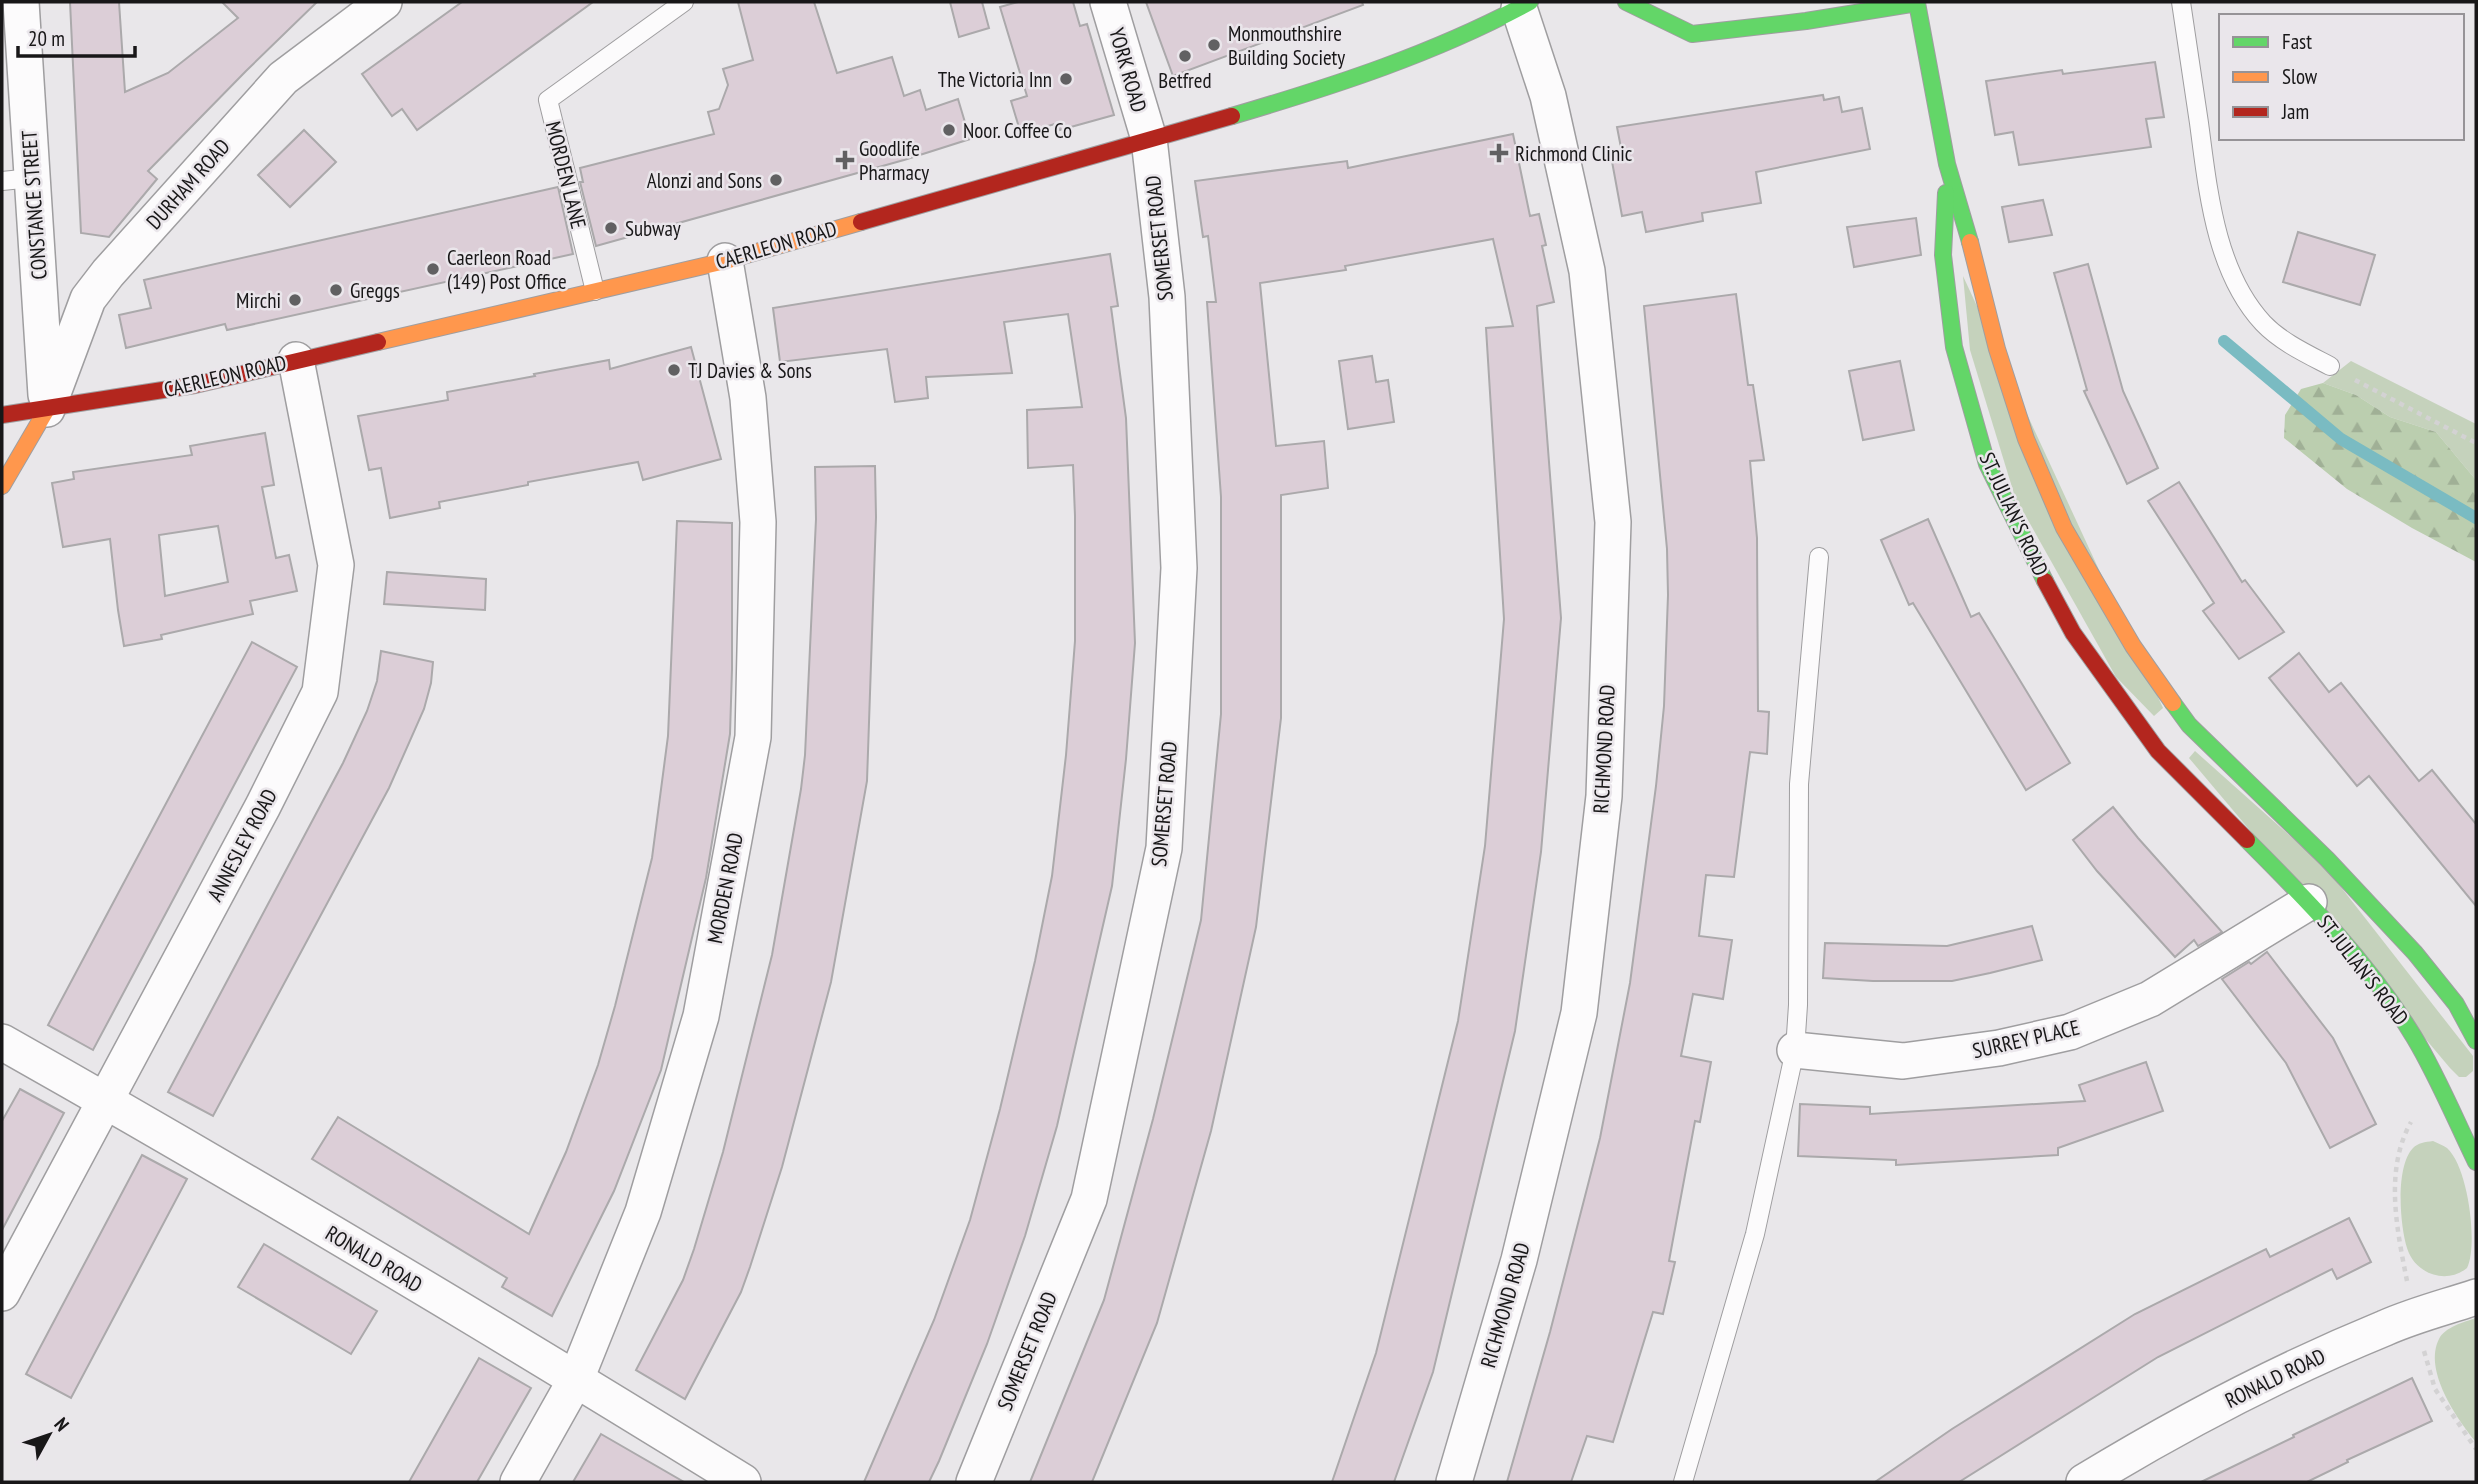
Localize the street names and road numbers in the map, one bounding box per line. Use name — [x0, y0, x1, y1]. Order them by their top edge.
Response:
street label: YORK ROAD — [1103, 25, 1153, 115]
street label: MORDEN LANE — [540, 118, 592, 232]
street label: CONSTANCE STREET — [15, 129, 53, 280]
street label: DURHAM ROAD — [140, 133, 236, 235]
street label: SOMERSET ROAD — [1139, 174, 1179, 302]
street label: CAERLEON ROAD — [712, 215, 840, 275]
street label: CAERLEON ROAD — [161, 349, 289, 403]
street label: ST. JULIAN'S ROAD — [1974, 448, 2054, 580]
street label: RICHMOND ROAD — [1587, 684, 1621, 814]
street label: SOMERSET ROAD — [1145, 740, 1183, 868]
street label: ANNESLEY ROAD — [201, 784, 283, 906]
street label: MORDEN ROAD — [701, 830, 749, 946]
street label: ST. JULIAN'S ROAD — [2311, 909, 2415, 1031]
street label: SURREY PLACE — [1970, 1014, 2082, 1064]
street label: RONALD ROAD — [321, 1220, 427, 1298]
street label: RICHMOND ROAD — [1474, 1239, 1536, 1371]
street label: SOMERSET ROAD — [991, 1288, 1063, 1414]
street label: RONALD ROAD — [2221, 1342, 2329, 1414]

